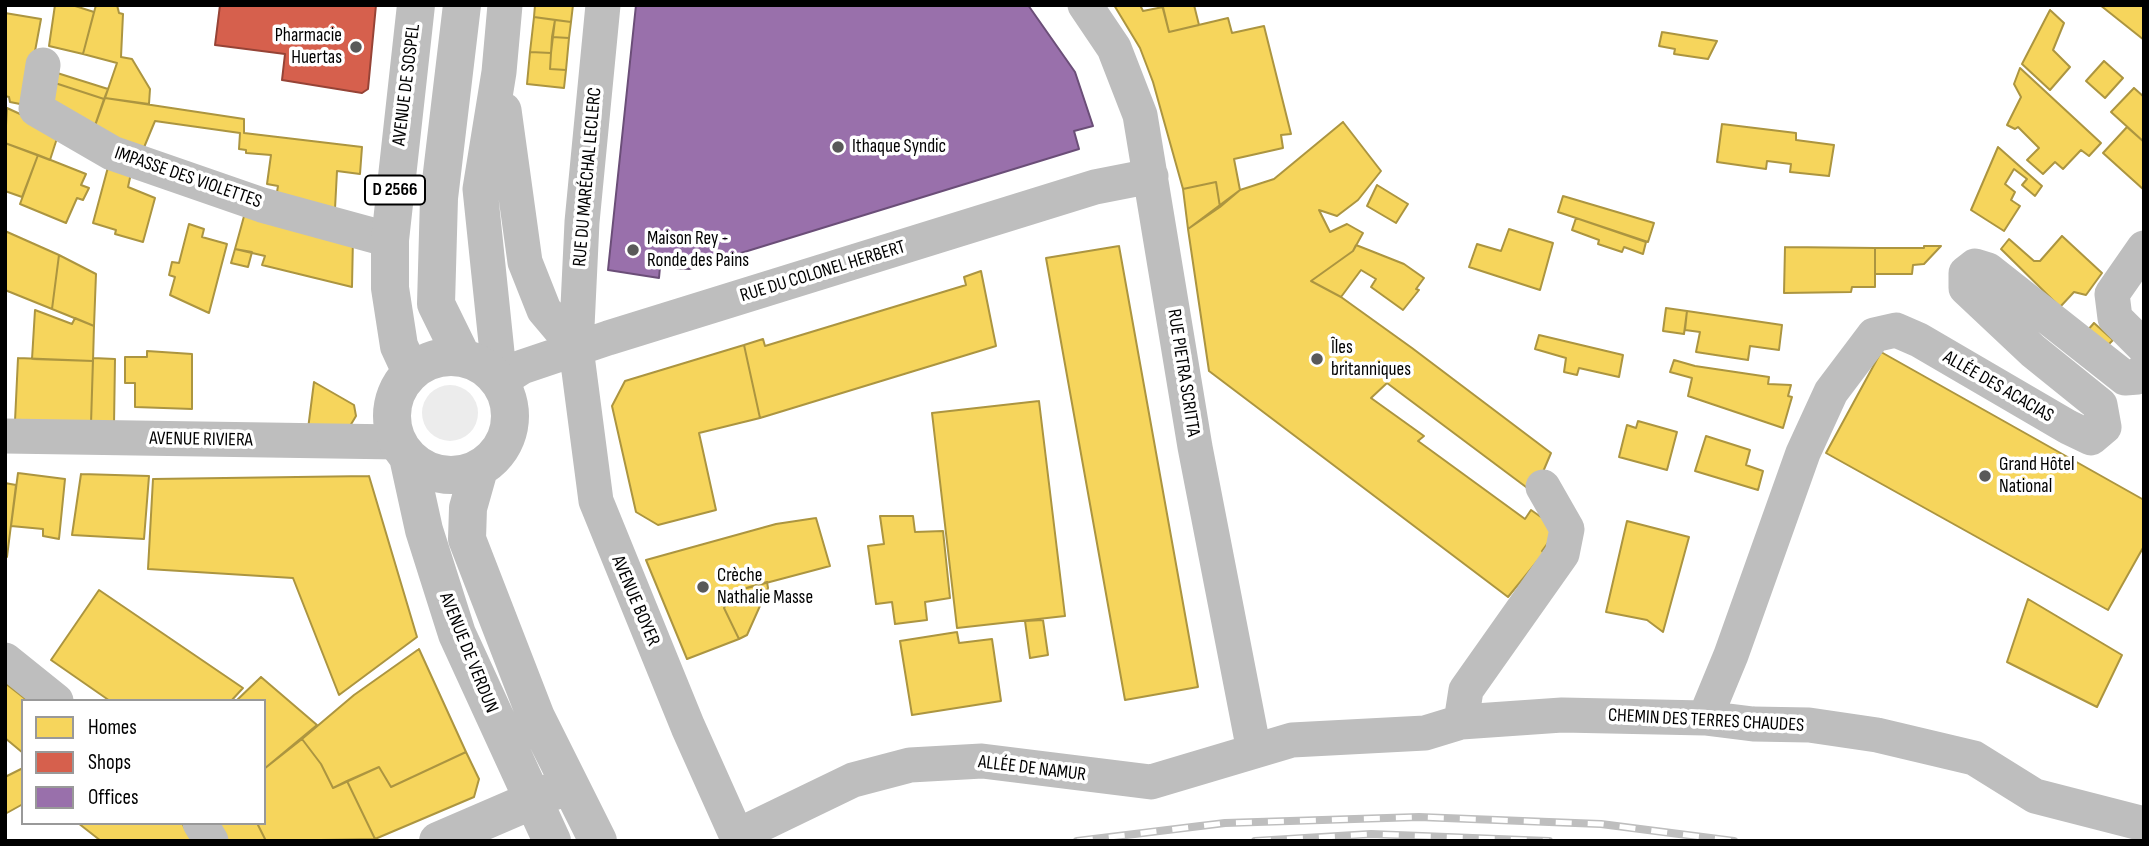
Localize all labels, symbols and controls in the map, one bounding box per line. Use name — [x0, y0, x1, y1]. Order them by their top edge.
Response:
street label: AVENUE DE SOSPEL — [388, 23, 426, 147]
place label: Pharmacie Huertas — [275, 25, 342, 69]
marker: Pharmacie Huertas — [348, 39, 364, 55]
street label: RUE DU MARÉCHAL LECLERC — [569, 86, 607, 268]
place label: Ithaque Syndic — [852, 136, 946, 158]
marker: Ithaque Syndic — [830, 139, 846, 155]
street label: IMPASSE DES VIOLETTES — [111, 142, 265, 214]
road number: D 2566 — [365, 176, 425, 204]
place label: Maison Rey - Ronde des Pains — [647, 228, 749, 272]
street label: RUE DU COLONEL HERBERT — [738, 236, 908, 308]
marker: Maison Rey - Ronde des Pains — [625, 242, 641, 258]
street label: RUE PIETRA SCRITTA — [1162, 308, 1204, 438]
place label: Îles britanniques — [1331, 337, 1411, 381]
street label: ALLÉE DES ACACIAS — [1939, 346, 2057, 428]
marker: Îles britanniques — [1309, 351, 1325, 367]
street label: AVENUE RIVIERA — [149, 428, 253, 452]
place label: Grand Hôtel National — [1999, 454, 2074, 498]
marker: Grand Hôtel National — [1977, 468, 1993, 484]
street label: AVENUE BOYER — [606, 552, 664, 650]
place label: Crèche Nathalie Masse — [717, 565, 813, 609]
marker: Crèche Nathalie Masse — [695, 579, 711, 595]
street label: AVENUE DE VERDUN — [434, 590, 502, 716]
legend — [21, 699, 266, 825]
street label: CHEMIN DES TERRES CHAUDES — [1607, 704, 1805, 738]
text: Homes — [88, 715, 137, 740]
text: Shops — [88, 750, 131, 775]
street label: ALLÉE DE NAMUR — [977, 751, 1087, 787]
text: Offices — [88, 785, 139, 810]

